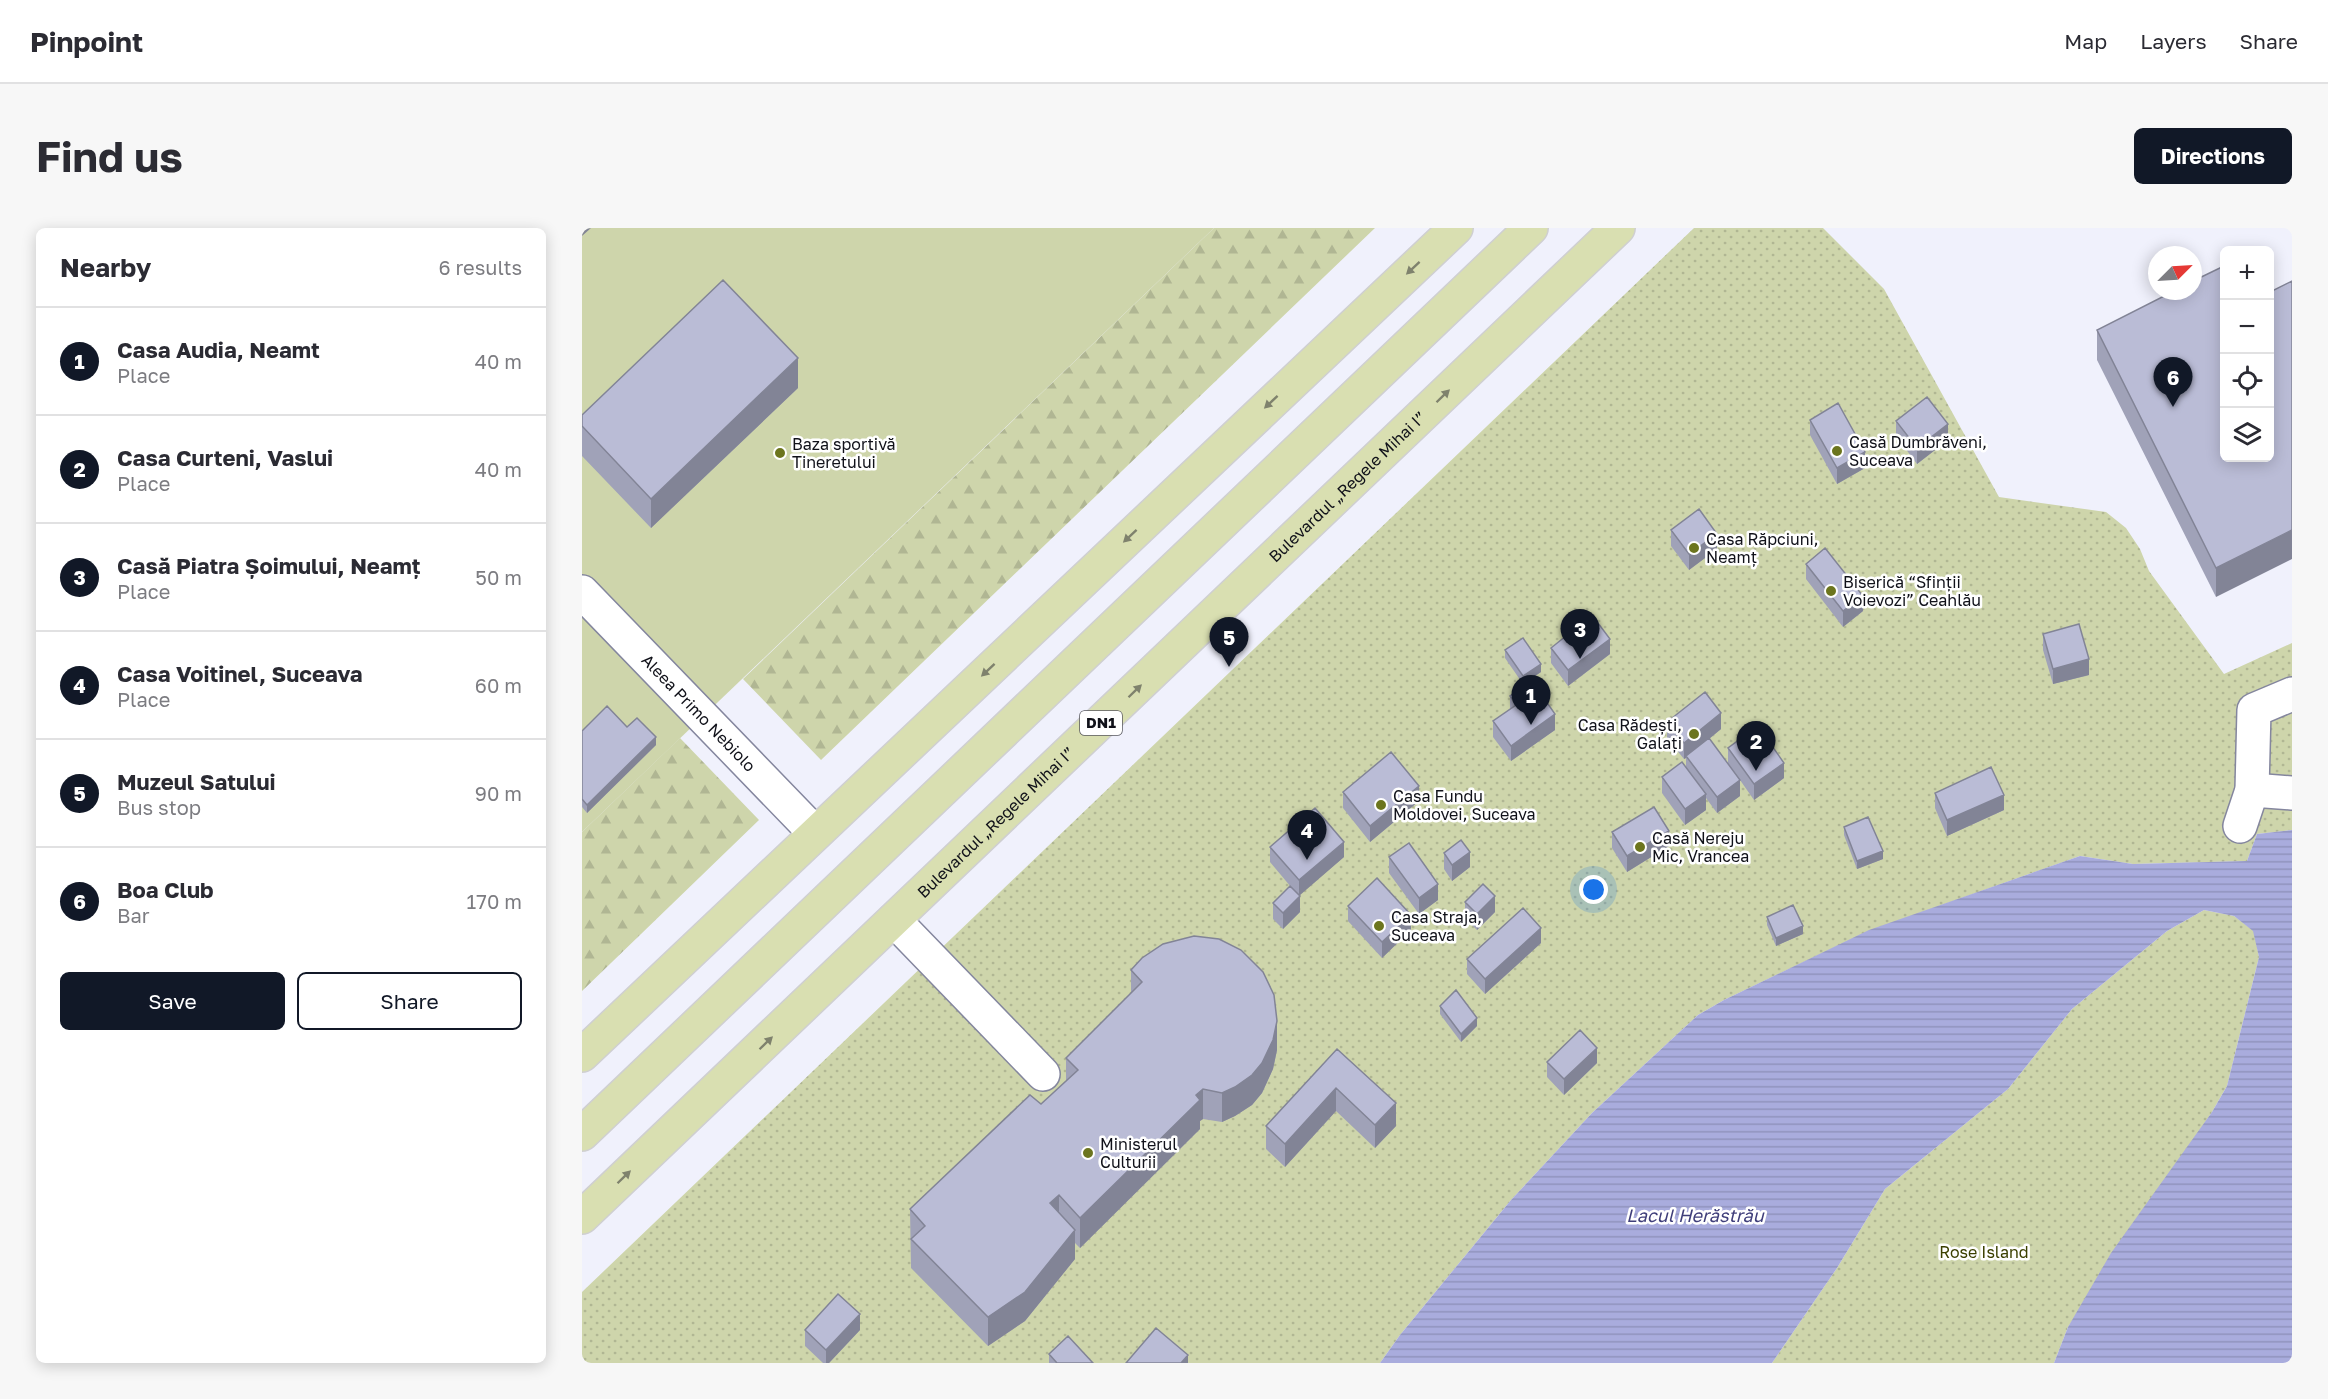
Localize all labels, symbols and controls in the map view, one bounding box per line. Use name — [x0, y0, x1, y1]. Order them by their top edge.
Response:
text: Pinpoint — [30, 25, 143, 58]
text: Map — [2064, 28, 2107, 54]
text: Layers — [2140, 28, 2207, 54]
text: Share — [2240, 28, 2298, 54]
button: Directions — [2134, 128, 2292, 184]
text: Find us — [36, 131, 183, 181]
north arrow — [2148, 246, 2202, 300]
map controls — [2220, 246, 2274, 462]
button: + — [2220, 246, 2274, 300]
text: Nearby — [60, 252, 151, 283]
text: 6 results — [438, 255, 522, 279]
one-way arrow — [1406, 261, 1421, 275]
button: − — [2220, 300, 2274, 354]
text: Casa Audia, Neamt — [117, 336, 320, 363]
text: 1 — [74, 349, 85, 373]
text: 40 m — [475, 349, 522, 373]
button: locate — [2220, 354, 2274, 408]
pin: 6 — [2154, 358, 2192, 407]
text: Place — [117, 363, 170, 387]
one-way arrow — [1435, 389, 1450, 403]
one-way arrow — [1264, 395, 1279, 409]
street label: Bulevardul „Regele Mihai I” — [1264, 407, 1430, 566]
button: layers — [2220, 408, 2274, 462]
place label: Casă Dumbrăveni, Suceava — [1849, 432, 1987, 470]
place label: Baza sportivă Tineretului — [792, 434, 896, 472]
text: Casa Curteni, Vaslui — [117, 444, 333, 471]
marker: Casă Dumbrăveni, Suceava — [1830, 444, 1844, 458]
marker: Baza sportivă Tineretului — [773, 446, 787, 460]
text: 2 — [73, 457, 86, 481]
text: 40 m — [475, 457, 522, 481]
text: Place — [117, 471, 170, 495]
one-way arrow — [1122, 529, 1137, 543]
place label: Casa Răpciuni, Neamț — [1706, 529, 1819, 567]
marker: Casa Răpciuni, Neamț — [1687, 541, 1701, 555]
text: Casă Piatra Șoimului, Neamț — [117, 552, 421, 579]
text: 3 — [73, 565, 86, 589]
text: 50 m — [475, 565, 522, 589]
place label: Biserică “Sfinții Voievozi” Ceahlău — [1843, 572, 1981, 610]
text: Place — [117, 579, 170, 603]
marker: Biserică “Sfinții Voievozi” Ceahlău — [1824, 584, 1838, 598]
pin: 3 — [1560, 610, 1600, 659]
pin: 5 — [1210, 618, 1248, 667]
street label: Aleea Primo Nebiolo — [638, 650, 760, 776]
text: Casa Voitinel, Suceava — [117, 660, 363, 687]
one-way arrow — [981, 662, 995, 676]
text: 4 — [73, 673, 86, 697]
text: 60 m — [475, 673, 522, 697]
pin: 1 — [1512, 676, 1550, 725]
one-way arrow — [1127, 685, 1142, 698]
text: Place — [117, 687, 170, 711]
road number: DN1 — [1080, 711, 1122, 735]
place label: Casa Rădești, Galați — [1578, 715, 1682, 753]
pin: 2 — [1736, 722, 1776, 771]
marker: Casa Rădești, Galați — [1687, 727, 1701, 741]
street label: Bulevardul „Regele Mihai I” — [913, 742, 1079, 902]
text: Muzeul Satului — [117, 768, 276, 795]
text: 5 — [73, 781, 86, 805]
text: 90 m — [475, 781, 522, 805]
place label: Casa Fundu Moldovei, Suceava — [1393, 786, 1536, 824]
text: Bus stop — [117, 795, 201, 819]
marker: Casa Fundu Moldovei, Suceava — [1374, 798, 1388, 812]
pin: 4 — [1288, 810, 1326, 860]
place label: Casă Nereju Mic, Vrancea — [1652, 828, 1749, 866]
marker: Casă Nereju Mic, Vrancea — [1633, 840, 1647, 854]
your location — [1579, 875, 1608, 904]
text: Boa Club — [117, 876, 214, 903]
text: 6 — [73, 889, 86, 913]
text: 170 m — [467, 889, 522, 913]
text: Bar — [117, 903, 150, 927]
place label: Casa Straja, Suceava — [1391, 907, 1482, 945]
marker: Casa Straja, Suceava — [1372, 919, 1386, 933]
button: Save — [60, 972, 285, 1030]
button: Share — [297, 972, 522, 1030]
one-way arrow — [758, 1036, 772, 1050]
place label: Ministerul Culturii — [1100, 1134, 1177, 1172]
marker: Ministerul Culturii — [1081, 1146, 1095, 1160]
one-way arrow — [617, 1170, 632, 1184]
water label: Lacul Herăstrău — [1626, 1204, 1765, 1226]
park label: Rose Island — [1939, 1242, 2029, 1262]

